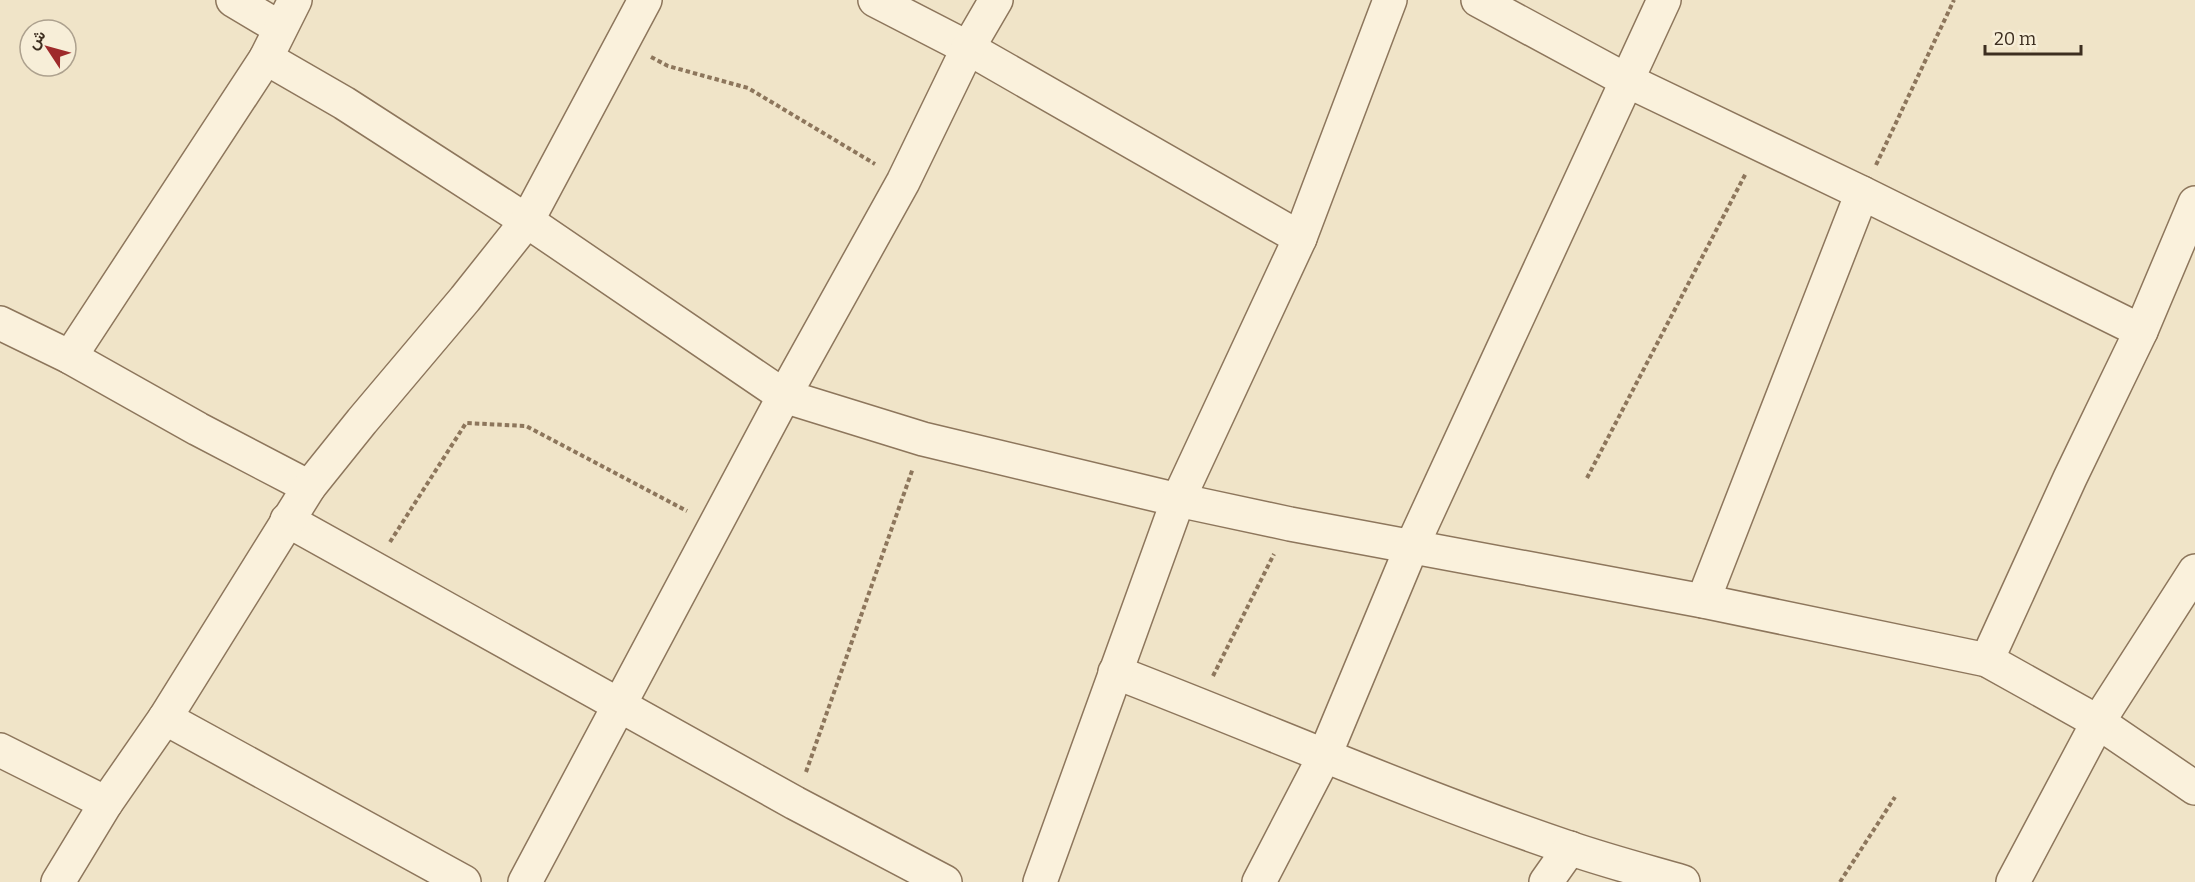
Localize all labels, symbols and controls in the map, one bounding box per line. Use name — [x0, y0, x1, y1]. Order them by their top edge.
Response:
north arrow — [18, 18, 78, 78]
scale bar — [1985, 18, 2081, 56]
text: ش — [23, 26, 50, 53]
text: 20 m — [1994, 28, 2036, 50]

